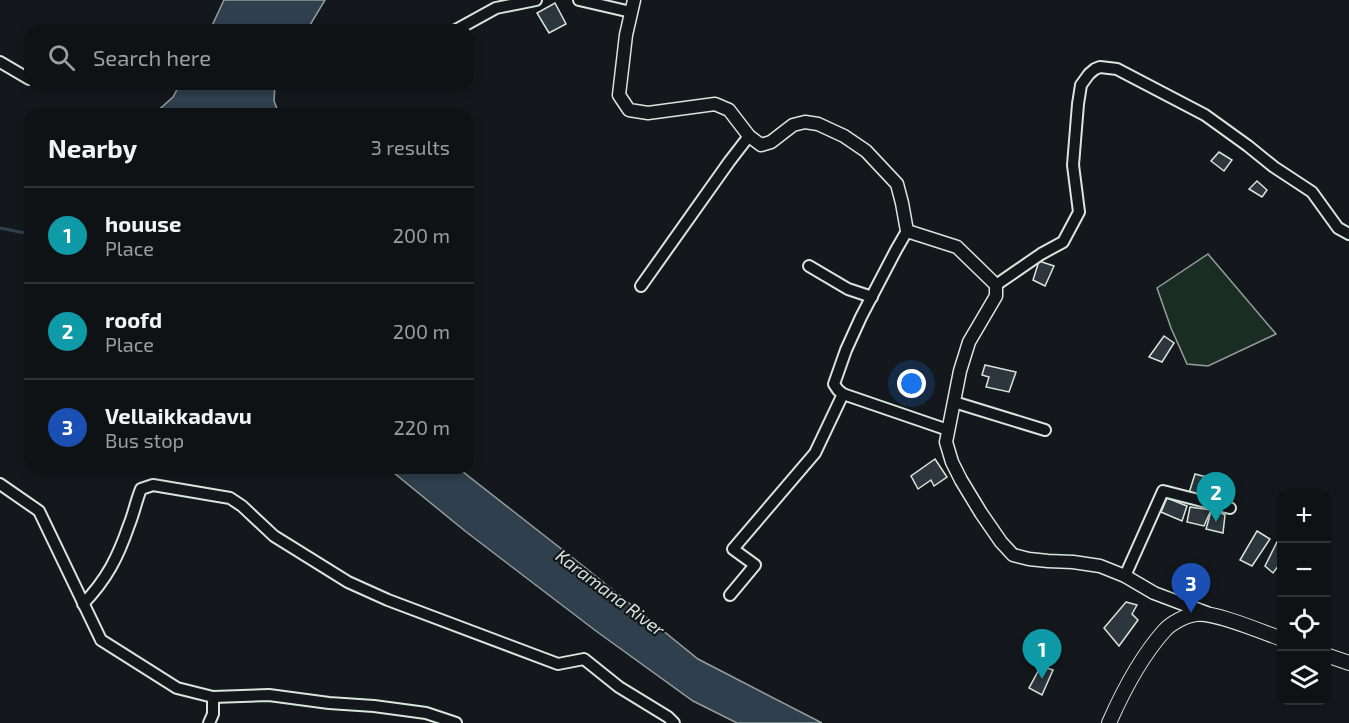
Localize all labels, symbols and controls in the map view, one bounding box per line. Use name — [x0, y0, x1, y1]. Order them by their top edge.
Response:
search box — [24, 24, 474, 90]
icon: search — [45, 41, 78, 74]
text: Search here — [93, 44, 211, 70]
text: Nearby — [48, 132, 137, 163]
text: 3 results — [371, 135, 450, 159]
text: houuse — [105, 210, 181, 236]
text: 1 — [63, 223, 72, 247]
text: 200 m — [393, 223, 450, 247]
text: Place — [105, 236, 154, 260]
text: roofd — [105, 306, 162, 332]
text: 2 — [62, 319, 73, 343]
text: 200 m — [393, 319, 450, 343]
text: Place — [105, 332, 154, 356]
your location — [897, 369, 926, 398]
text: Vellaikkadavu — [105, 402, 252, 428]
text: 3 — [62, 415, 73, 439]
text: 220 m — [393, 415, 450, 439]
text: Bus stop — [105, 428, 184, 452]
pin: 2 — [1196, 472, 1236, 522]
map controls — [1277, 489, 1331, 705]
button: + — [1277, 489, 1331, 543]
button: − — [1277, 543, 1331, 597]
water label: Karamana River — [552, 544, 670, 641]
pin: 3 — [1172, 564, 1210, 613]
button: locate — [1277, 597, 1331, 651]
pin: 1 — [1022, 630, 1062, 679]
button: layers — [1277, 651, 1331, 705]

